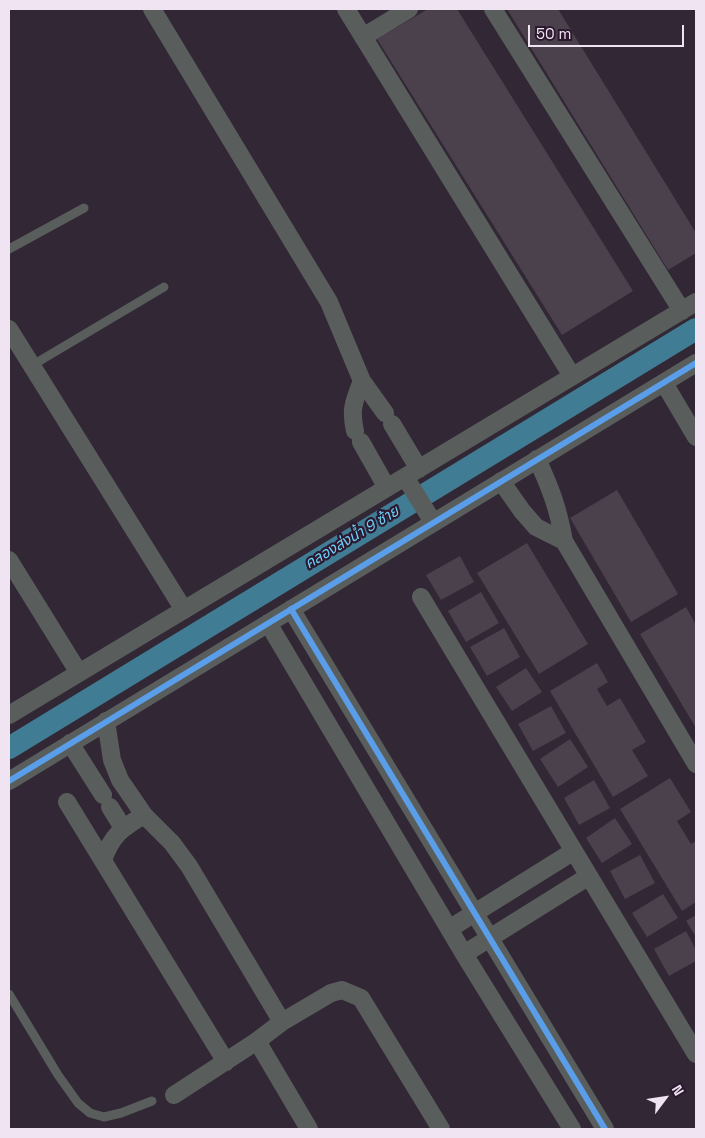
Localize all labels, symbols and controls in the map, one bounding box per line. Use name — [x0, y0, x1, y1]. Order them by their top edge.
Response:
scale bar — [530, 15, 686, 47]
text: 50 m — [536, 24, 571, 43]
water label: คลองส่งน้ำ 9 ซ้าย — [302, 503, 402, 573]
north arrow — [640, 1073, 690, 1123]
text: N — [668, 1082, 688, 1099]

